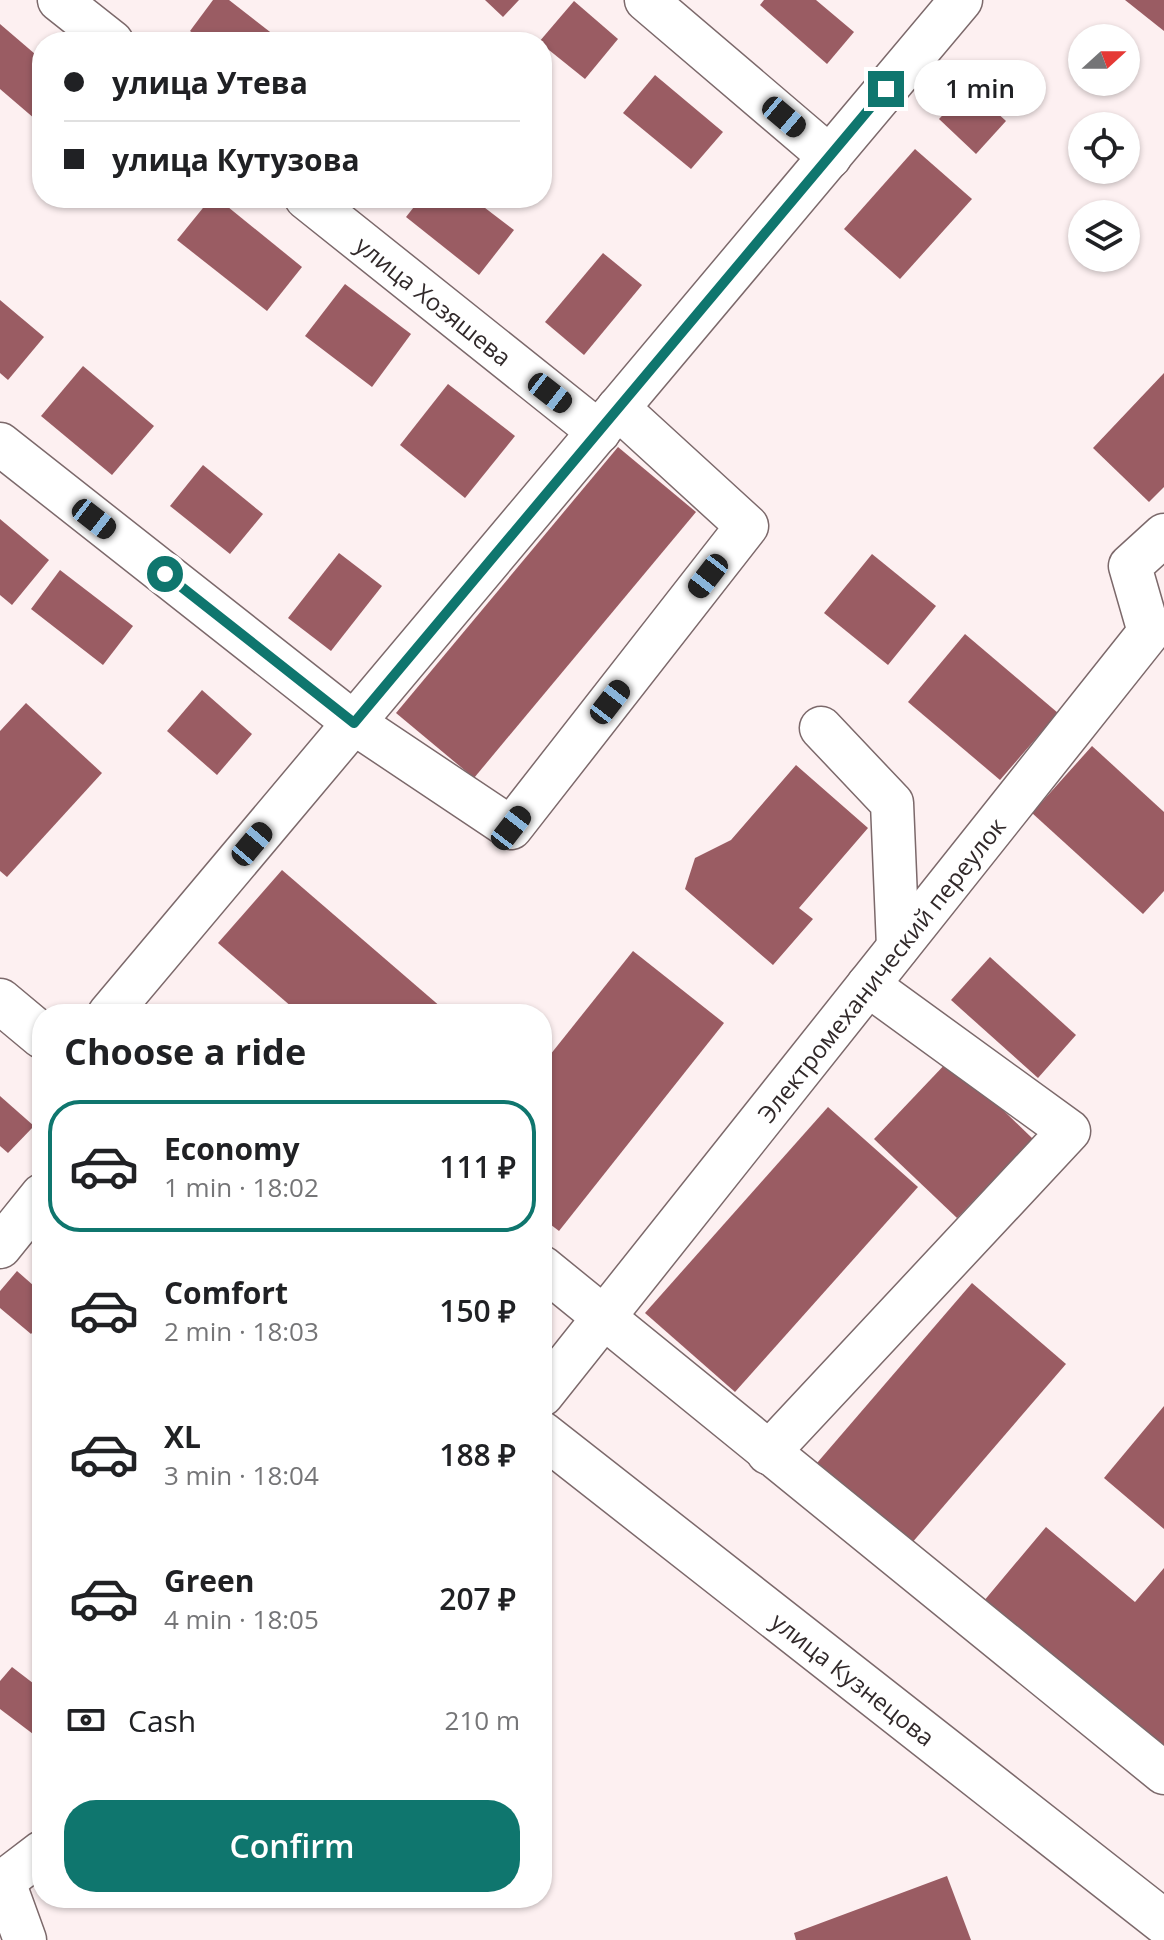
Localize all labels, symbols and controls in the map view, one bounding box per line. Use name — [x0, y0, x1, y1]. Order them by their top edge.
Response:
north arrow — [1068, 24, 1140, 96]
map controls — [1068, 24, 1140, 272]
callout: 1 min — [914, 61, 1046, 117]
text: улица Утева — [112, 62, 308, 103]
text: 1 min — [945, 70, 1015, 106]
route end — [868, 71, 904, 107]
car — [758, 92, 810, 142]
button: locate — [1068, 112, 1140, 184]
text: улица Кутузова — [112, 139, 360, 180]
button: layers — [1068, 200, 1140, 272]
street label: улица Хозяшева — [349, 228, 519, 373]
car — [524, 369, 576, 417]
car — [68, 495, 120, 543]
car — [684, 550, 732, 602]
route start — [147, 556, 183, 592]
car — [586, 676, 634, 728]
car — [487, 802, 535, 854]
street label: Электромеханический переулок — [749, 810, 1012, 1128]
car — [227, 818, 277, 870]
text: Choose a ride — [64, 1027, 306, 1076]
text: Economy — [164, 1128, 300, 1169]
icon: car — [68, 1130, 140, 1202]
text: 111 ₽ — [439, 1146, 516, 1187]
text: 1 min · 18:02 — [164, 1169, 319, 1205]
text: Comfort — [164, 1272, 288, 1313]
icon: car — [68, 1274, 140, 1346]
text: 150 ₽ — [439, 1290, 516, 1331]
text: 2 min · 18:03 — [164, 1313, 319, 1349]
text: XL — [164, 1416, 201, 1457]
icon: car — [68, 1418, 140, 1490]
text: 188 ₽ — [439, 1434, 516, 1475]
text: 3 min · 18:04 — [164, 1457, 319, 1493]
text: Green — [164, 1560, 255, 1601]
icon: car — [68, 1562, 140, 1634]
text: 207 ₽ — [439, 1578, 516, 1619]
text: 4 min · 18:05 — [164, 1601, 319, 1637]
street label: улица Кузнецова — [765, 1604, 942, 1753]
icon: cash — [64, 1698, 108, 1742]
text: Cash — [128, 1700, 196, 1741]
text: 210 m — [445, 1702, 520, 1738]
button: Confirm — [64, 1800, 520, 1892]

